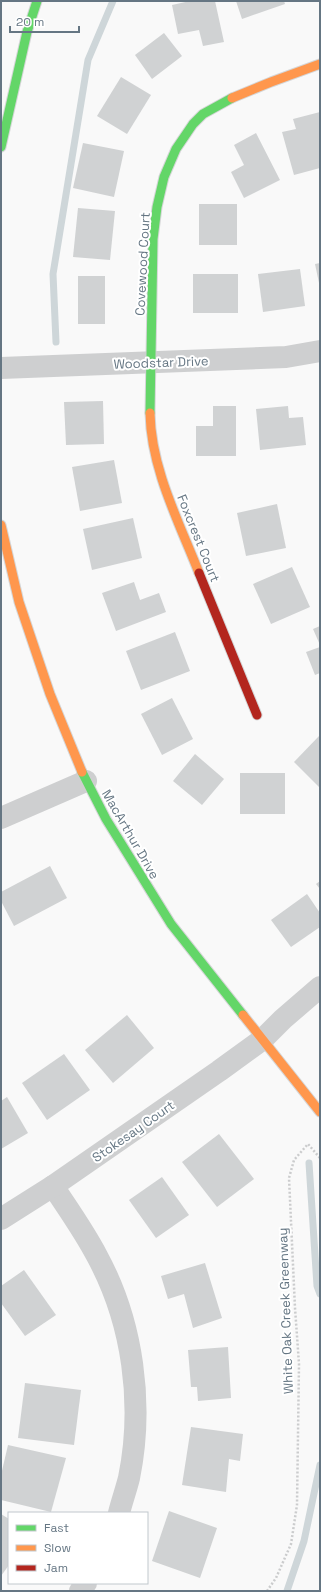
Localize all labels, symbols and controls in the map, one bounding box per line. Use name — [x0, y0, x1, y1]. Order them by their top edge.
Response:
scale bar — [10, 8, 79, 34]
text: 20 m — [16, 14, 44, 30]
street label: Covewood Court — [131, 212, 154, 316]
street label: Woodstar Drive — [113, 352, 209, 373]
street label: Foxcrest Court — [173, 492, 224, 585]
street label: MacArthur Drive — [98, 786, 163, 882]
street label: Stokesay Court — [89, 1097, 178, 1166]
street label: White Oak Creek Greenway — [274, 1227, 297, 1395]
legend — [8, 1512, 148, 1584]
text: Fast — [44, 1520, 69, 1536]
text: Slow — [44, 1540, 71, 1556]
text: Jam — [44, 1560, 68, 1576]

